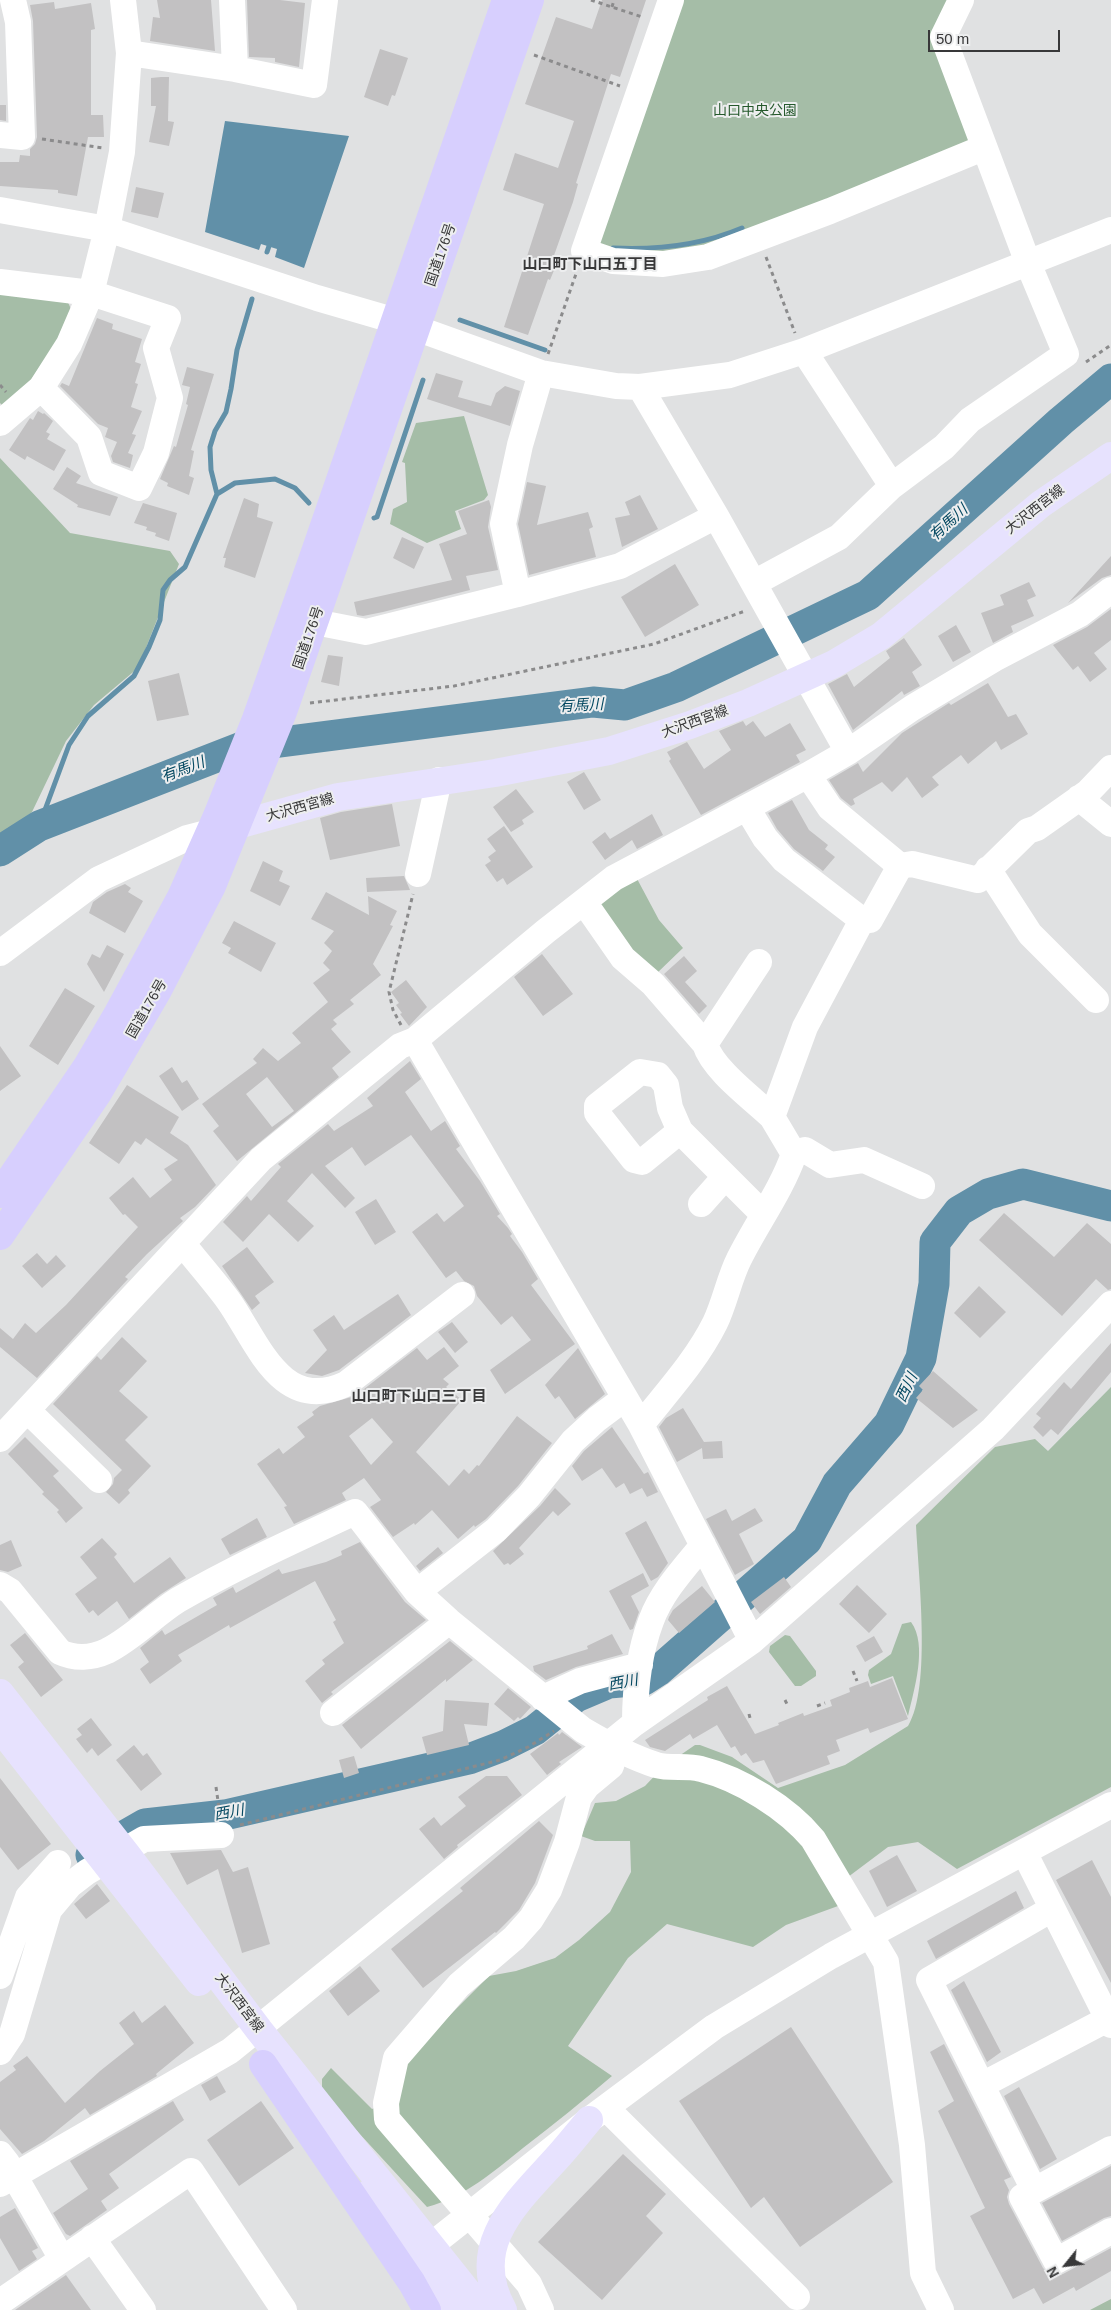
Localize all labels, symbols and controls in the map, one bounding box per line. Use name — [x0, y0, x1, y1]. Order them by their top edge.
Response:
scale bar — [931, 20, 1064, 52]
text: 50 m — [936, 30, 969, 47]
park label: 山口中央公園 — [713, 103, 797, 119]
street label: 国道176号 — [422, 221, 460, 289]
district label: 山口町下山口五丁目 — [523, 256, 657, 274]
street label: 大沢西宮線 — [1002, 482, 1068, 538]
water label: 有馬川 — [926, 501, 972, 545]
street label: 国道176号 — [290, 604, 328, 672]
water label: 有馬川 — [558, 696, 604, 716]
street label: 大沢西宮線 — [659, 702, 731, 742]
water label: 有馬川 — [159, 754, 207, 786]
street label: 大沢西宮線 — [264, 790, 336, 826]
street label: 国道176号 — [123, 976, 171, 1042]
water label: 西川 — [892, 1371, 922, 1405]
district label: 山口町下山口三丁目 — [352, 1388, 486, 1406]
water label: 西川 — [607, 1672, 639, 1694]
water label: 西川 — [213, 1802, 245, 1824]
street label: 大沢西宮線 — [211, 1970, 267, 2036]
north arrow — [1041, 2240, 1091, 2290]
text: N — [1043, 2264, 1062, 2281]

